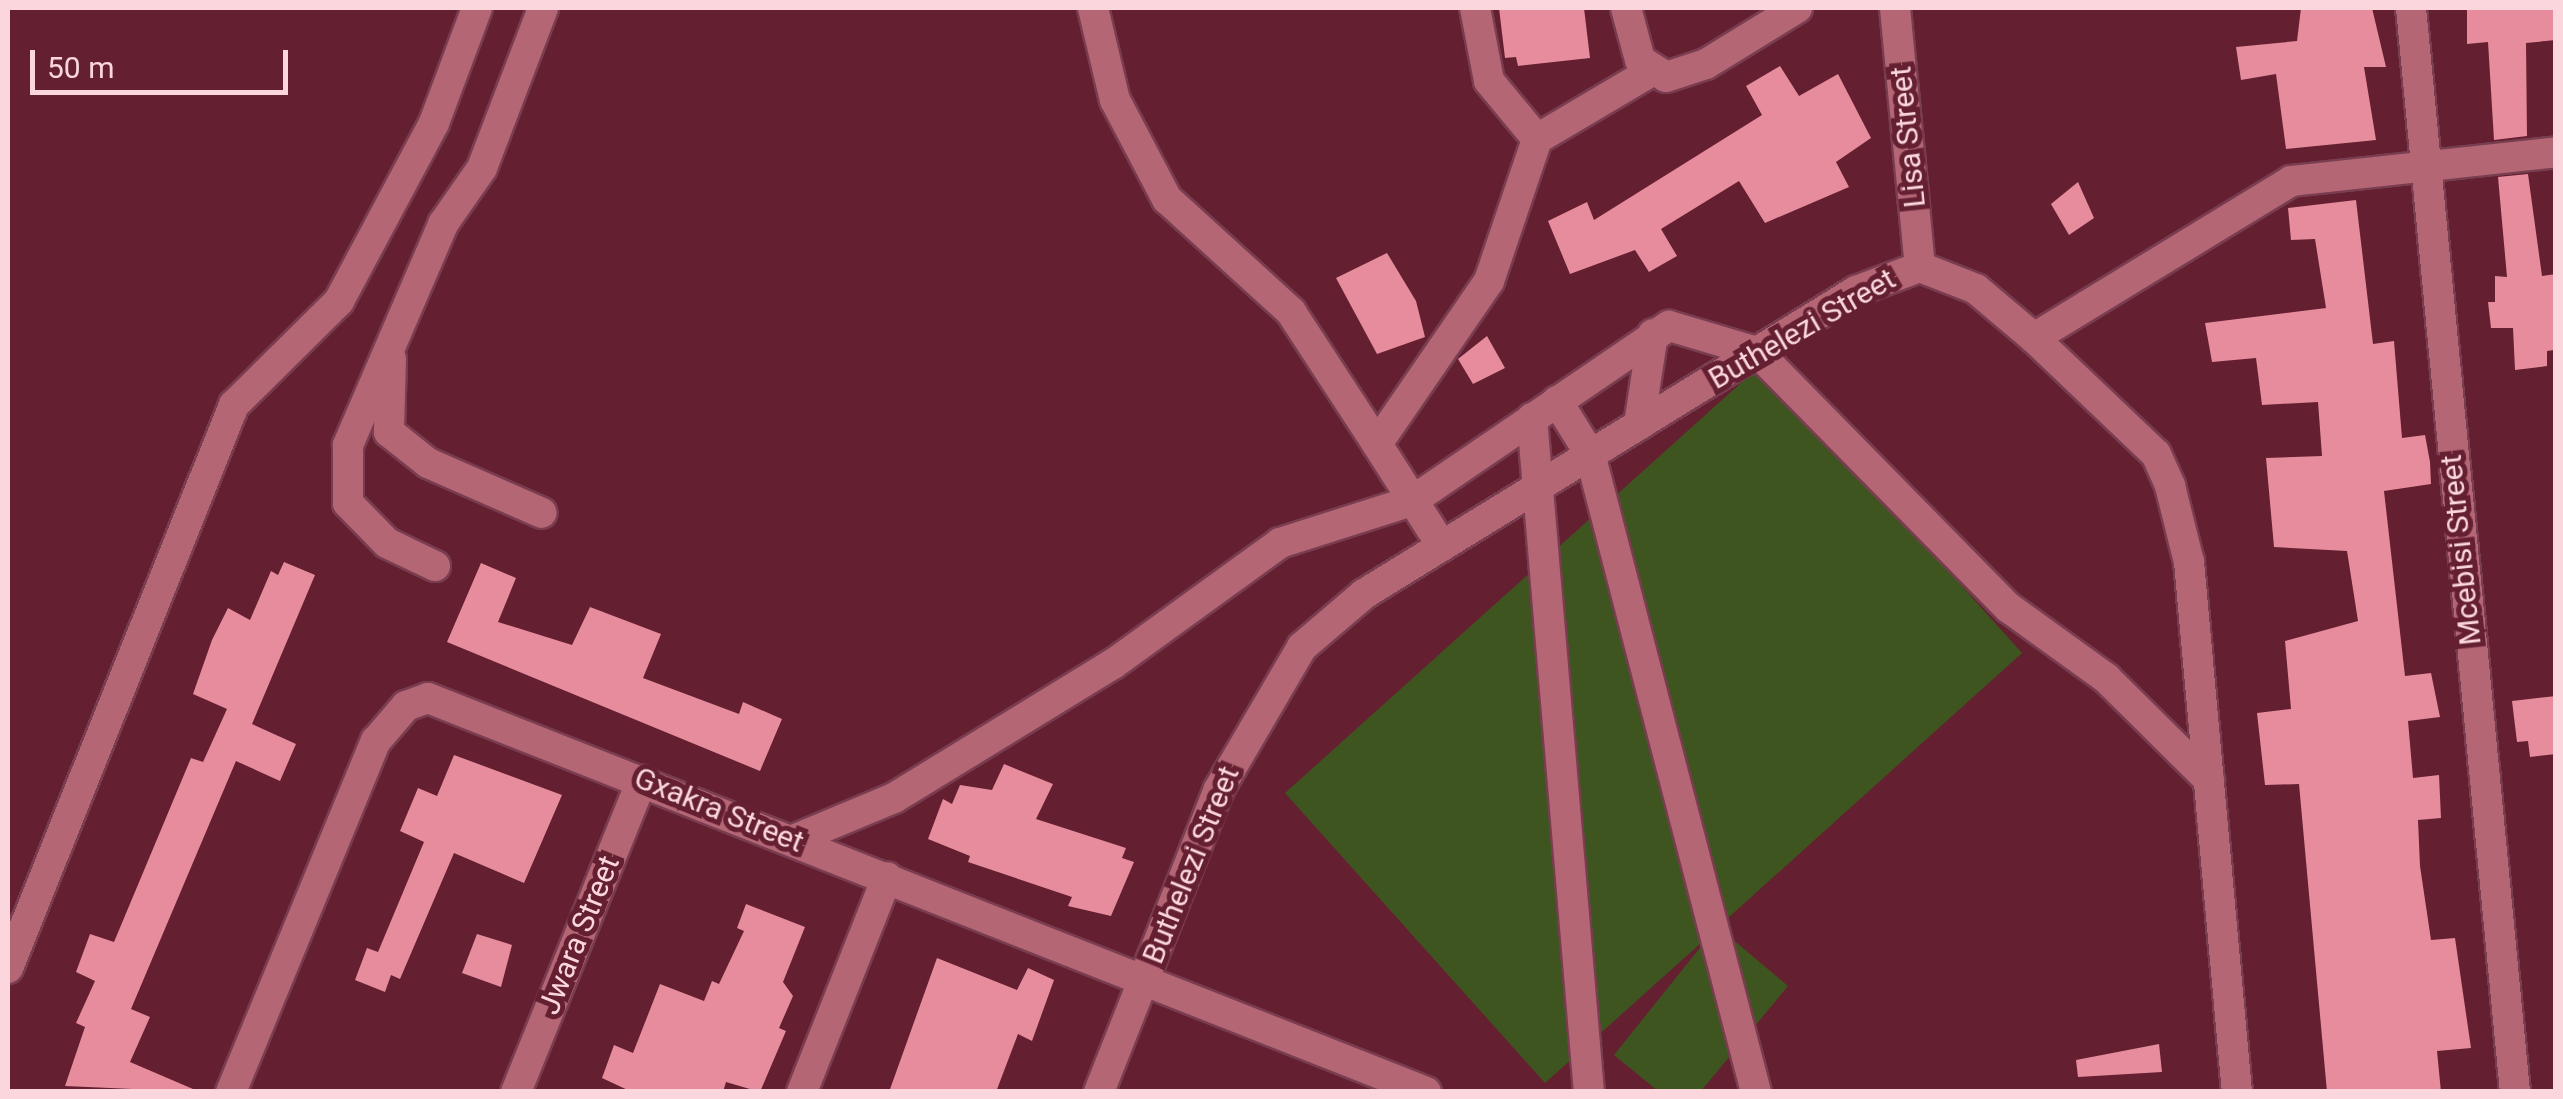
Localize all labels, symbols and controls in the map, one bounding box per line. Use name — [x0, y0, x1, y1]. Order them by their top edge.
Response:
scale bar — [35, 30, 292, 92]
text: 50 m — [47, 50, 114, 85]
street label: Lisa Street — [1883, 65, 1933, 209]
street label: Buthelezi Street — [1702, 261, 1902, 397]
street label: Mcebisi Street — [2433, 453, 2489, 647]
street label: Gxakra Street — [629, 760, 809, 860]
street label: Buthelezi Street — [1135, 761, 1247, 969]
street label: Jwara Street — [531, 850, 627, 1020]

